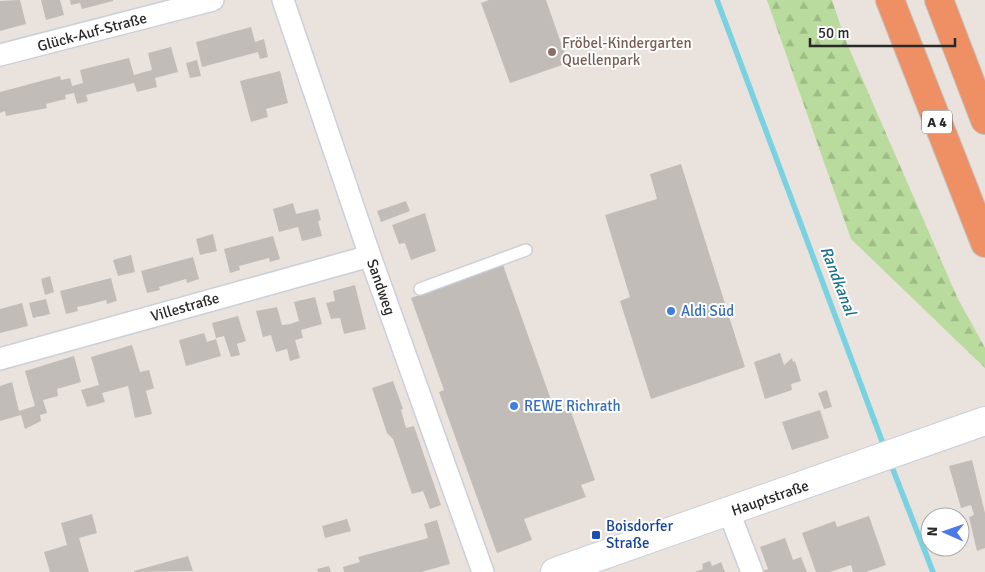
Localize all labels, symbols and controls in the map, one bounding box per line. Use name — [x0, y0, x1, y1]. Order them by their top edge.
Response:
street label: Glück-Auf-Straße — [35, 9, 149, 55]
scale bar — [810, 15, 955, 47]
text: 50 m — [818, 24, 849, 42]
place label: Fröbel-Kindergarten Quellenpark — [562, 34, 692, 69]
marker: Fröbel-Kindergarten Quellenpark — [546, 46, 558, 58]
road number: A 4 — [922, 110, 952, 134]
water label: Randkanal — [816, 244, 861, 320]
street label: Sandweg — [363, 257, 399, 317]
street label: Villestraße — [149, 289, 221, 325]
place label: Aldi Süd — [681, 302, 734, 320]
marker: Aldi Süd — [665, 305, 677, 317]
place label: REWE Richrath — [524, 397, 621, 415]
marker: REWE Richrath — [508, 400, 520, 412]
street label: Hauptstraße — [729, 476, 811, 520]
north arrow — [920, 507, 970, 557]
place label: Boisdorfer Straße — [606, 517, 674, 552]
text: N — [924, 526, 941, 537]
marker: Boisdorfer Straße — [590, 529, 602, 541]

